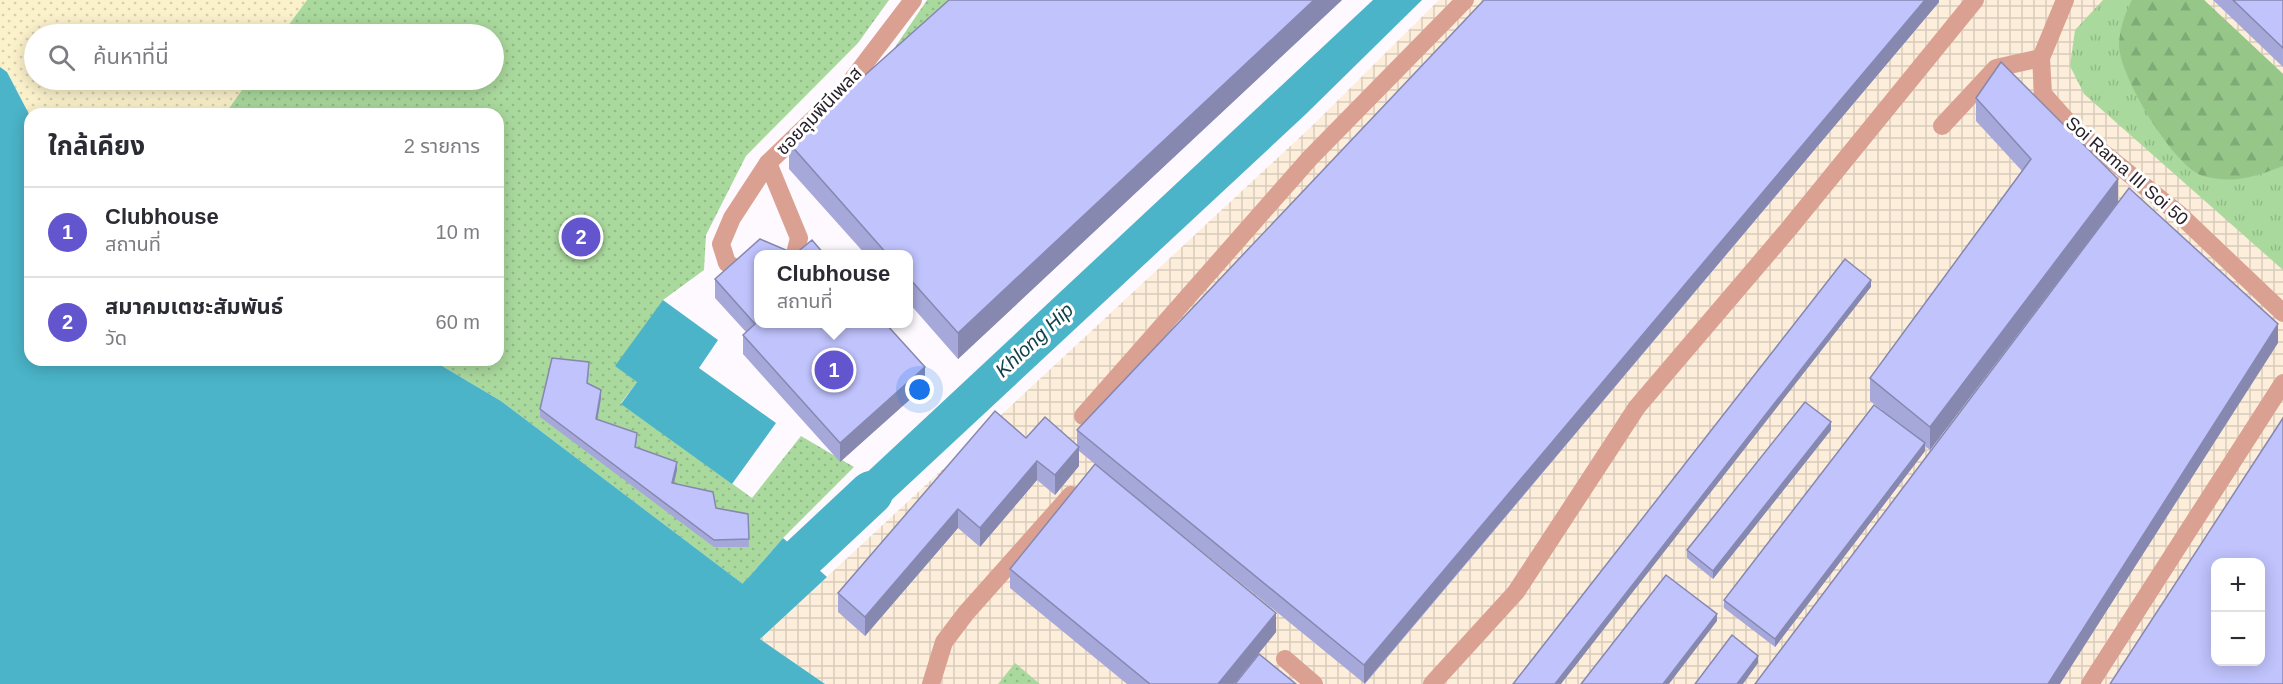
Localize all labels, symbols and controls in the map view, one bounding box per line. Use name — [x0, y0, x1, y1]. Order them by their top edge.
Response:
search box — [24, 24, 504, 90]
icon: search — [45, 41, 78, 74]
text: ค้นหาที่นี่ — [93, 44, 169, 69]
street label: ซอยลุมพินีเพลส — [772, 63, 866, 160]
street label: Soi Rama III Soi 50 — [2062, 113, 2192, 229]
text: ใกล้เคียง — [48, 131, 145, 161]
text: 2 รายการ — [404, 135, 480, 157]
text: Clubhouse — [105, 204, 219, 229]
pin: 2 — [562, 214, 600, 260]
text: 1 — [62, 221, 73, 243]
text: 10 m — [436, 221, 480, 243]
text: สถานที่ — [105, 233, 161, 255]
popup — [754, 250, 913, 328]
text: Clubhouse — [777, 261, 890, 286]
text: สถานที่ — [777, 290, 833, 312]
text: สมาคมเตชะสัมพันธ์ — [105, 294, 283, 319]
water label: Khlong Hip — [991, 299, 1077, 381]
text: 2 — [62, 311, 73, 333]
text: 60 m — [436, 311, 480, 333]
text: วัด — [105, 327, 127, 349]
pin: 1 — [814, 348, 854, 392]
your location — [905, 375, 934, 404]
map controls — [2211, 558, 2265, 666]
button: + — [2211, 558, 2265, 612]
button: − — [2211, 612, 2265, 666]

